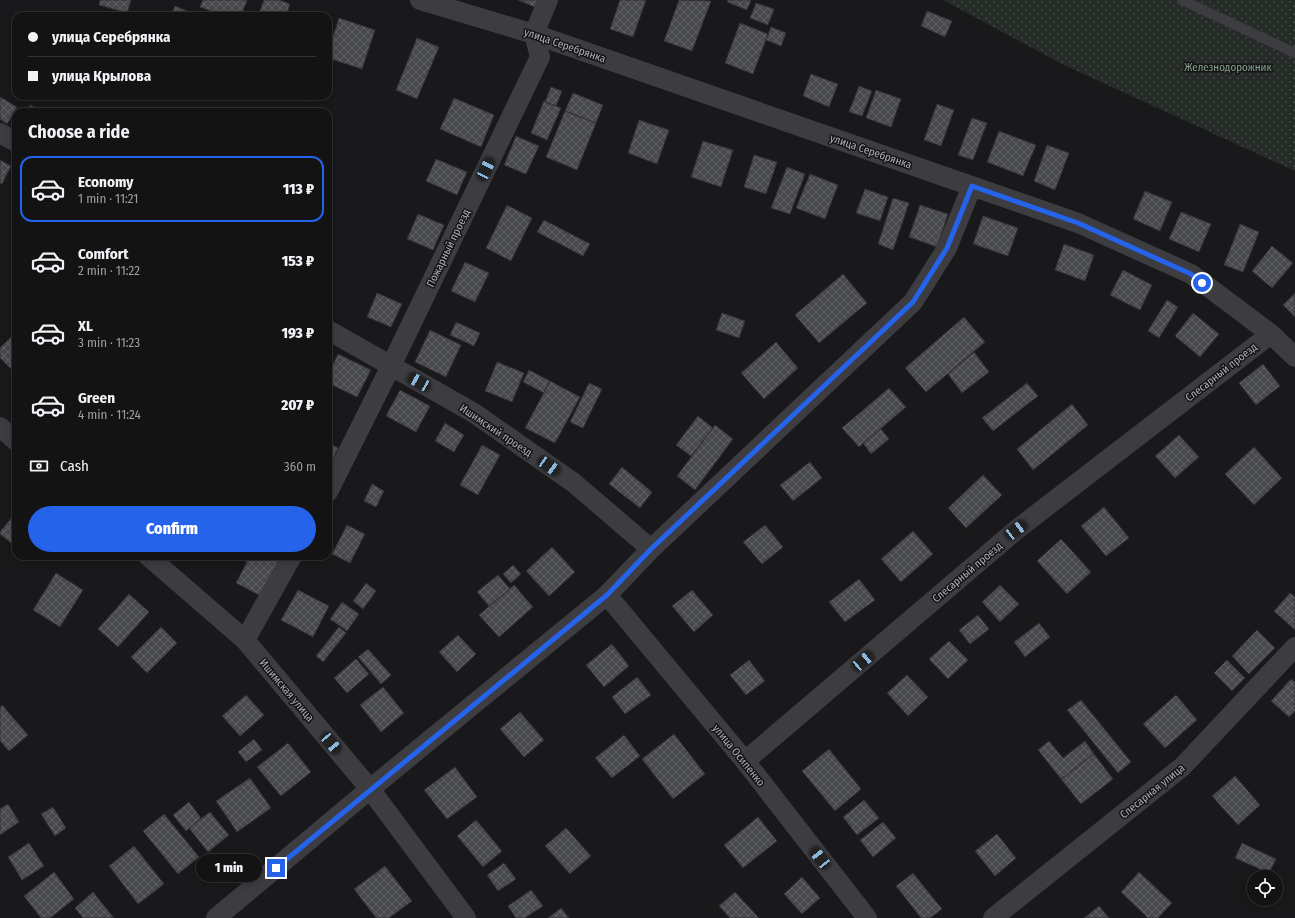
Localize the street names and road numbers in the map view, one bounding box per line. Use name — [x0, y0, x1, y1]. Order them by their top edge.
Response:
street label: улица Серебрянка — [522, 25, 607, 66]
street label: улица Серебрянка — [828, 131, 913, 172]
street label: Пожарный проезд — [424, 207, 473, 289]
street label: Слесарный проезд — [1183, 340, 1260, 404]
street label: Ишимский проезд — [457, 401, 535, 460]
street label: Слесарный проезд — [930, 539, 1005, 605]
street label: Ишимская улица — [257, 656, 317, 724]
street label: улица Осипенко — [710, 722, 768, 789]
street label: Слесарная улица — [1117, 761, 1187, 821]

